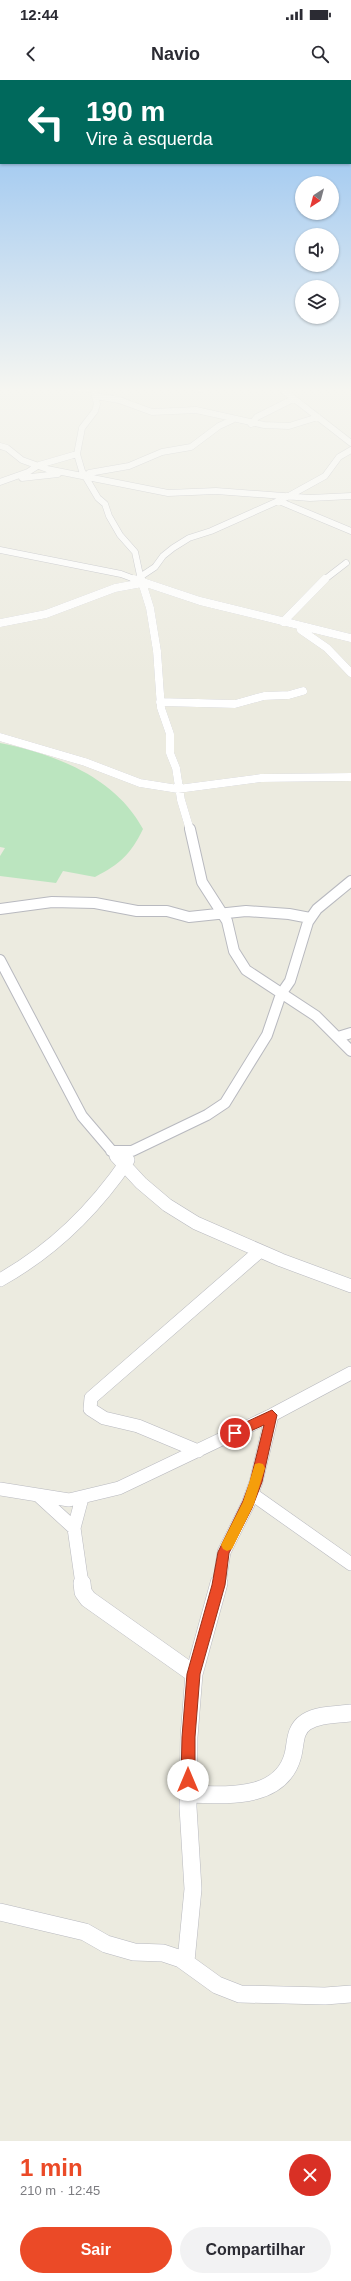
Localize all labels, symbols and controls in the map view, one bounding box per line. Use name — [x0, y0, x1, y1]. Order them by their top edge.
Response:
text: 12:44 — [20, 6, 58, 23]
icon: back — [20, 43, 42, 65]
icon: search — [309, 43, 331, 65]
text: Navio — [151, 44, 200, 64]
icon: left — [20, 96, 72, 148]
text: 190 m — [86, 96, 165, 127]
text: Vire à esquerda — [86, 129, 213, 149]
north arrow — [295, 176, 339, 220]
map controls — [295, 176, 339, 324]
button: sound — [295, 228, 339, 272]
button: layers — [295, 280, 339, 324]
pin — [218, 1416, 252, 1450]
icon: arrive — [224, 1422, 246, 1444]
position arrow — [167, 1759, 209, 1801]
text: 1 min — [20, 2154, 83, 2181]
button: close — [289, 2154, 331, 2196]
text: 210 m · 12:45 — [20, 2183, 100, 2198]
button: Sair — [20, 2227, 172, 2273]
button: Compartilhar — [180, 2227, 331, 2273]

